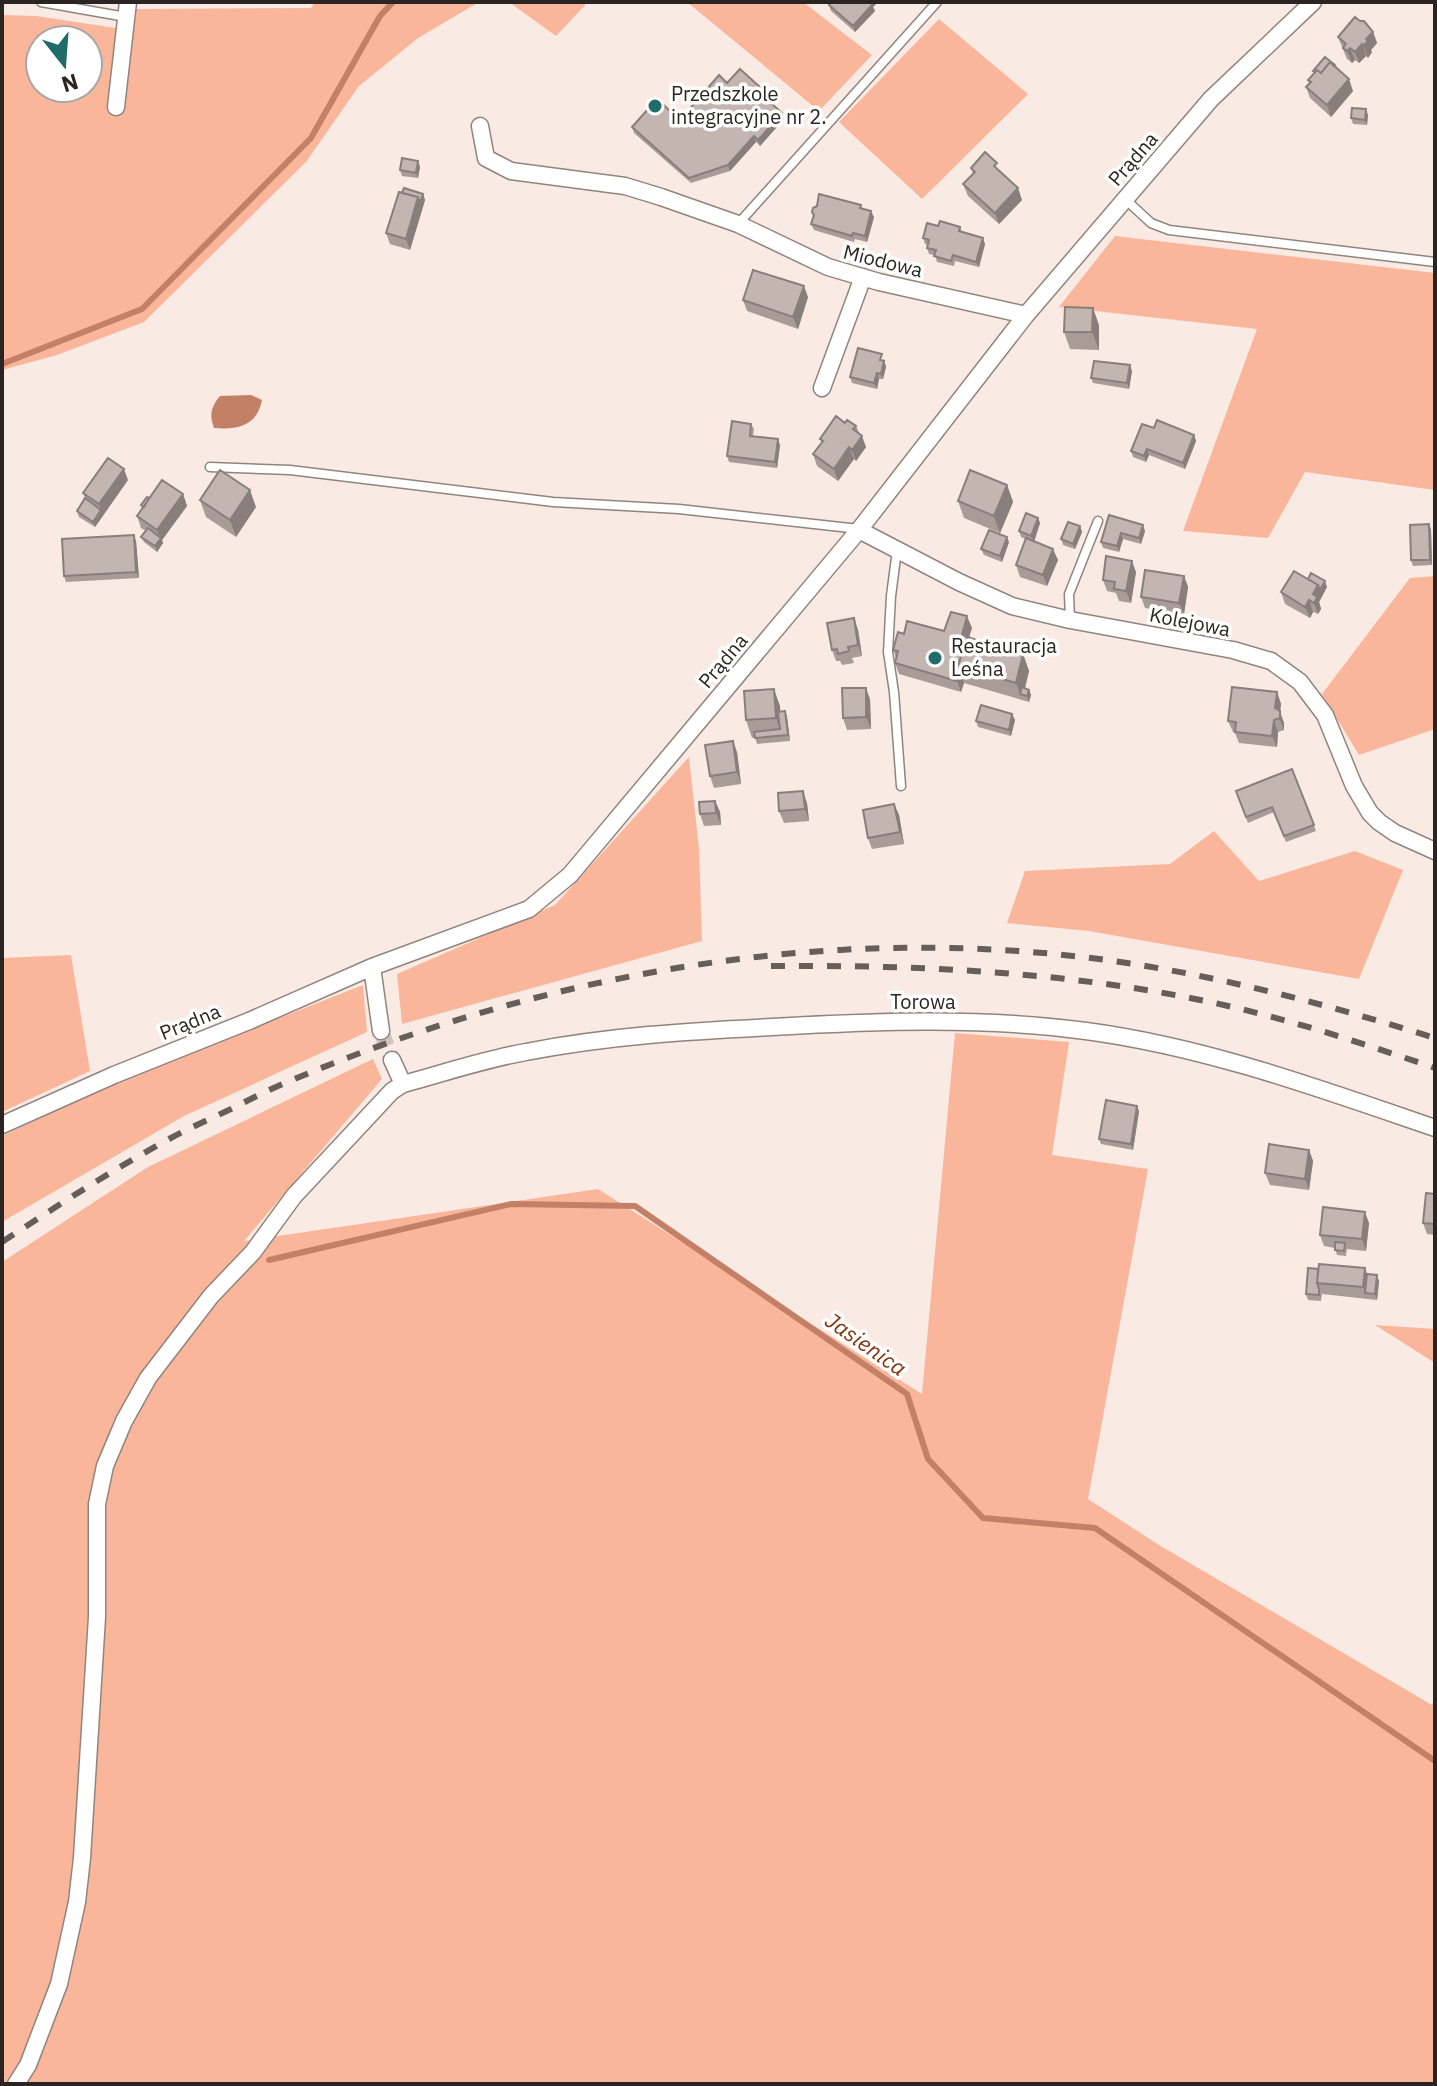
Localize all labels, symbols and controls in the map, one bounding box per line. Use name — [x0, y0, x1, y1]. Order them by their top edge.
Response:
north arrow — [24, 24, 104, 104]
text: N — [58, 67, 82, 100]
place label: Przedszkole integracyjne nr 2. — [671, 80, 827, 130]
marker: Przedszkole integracyjne nr 2. — [646, 97, 664, 115]
street label: Prądna — [1102, 126, 1164, 191]
street label: Miodowa — [841, 238, 926, 283]
street label: Kolejowa — [1147, 600, 1233, 643]
street label: Prądna — [692, 627, 754, 694]
place label: Restauracja Leśna — [951, 632, 1057, 682]
marker: Restauracja Leśna — [926, 649, 944, 667]
street label: Torowa — [890, 988, 956, 1015]
street label: Prądna — [155, 997, 225, 1046]
water label: Jasienica — [820, 1305, 913, 1382]

